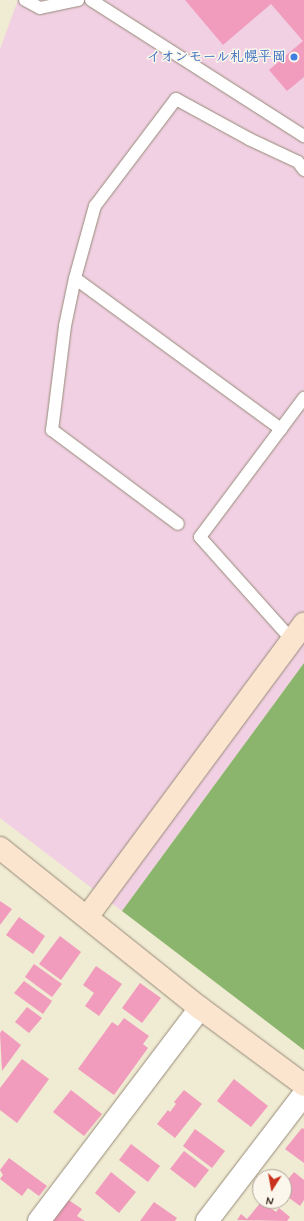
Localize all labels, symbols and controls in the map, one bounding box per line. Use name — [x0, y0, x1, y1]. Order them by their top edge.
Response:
place label: イオンモール札幌平岡 — [146, 49, 286, 65]
marker: イオンモール札幌平岡 — [289, 52, 299, 62]
north arrow — [252, 1169, 292, 1209]
text: N — [265, 1192, 275, 1207]

